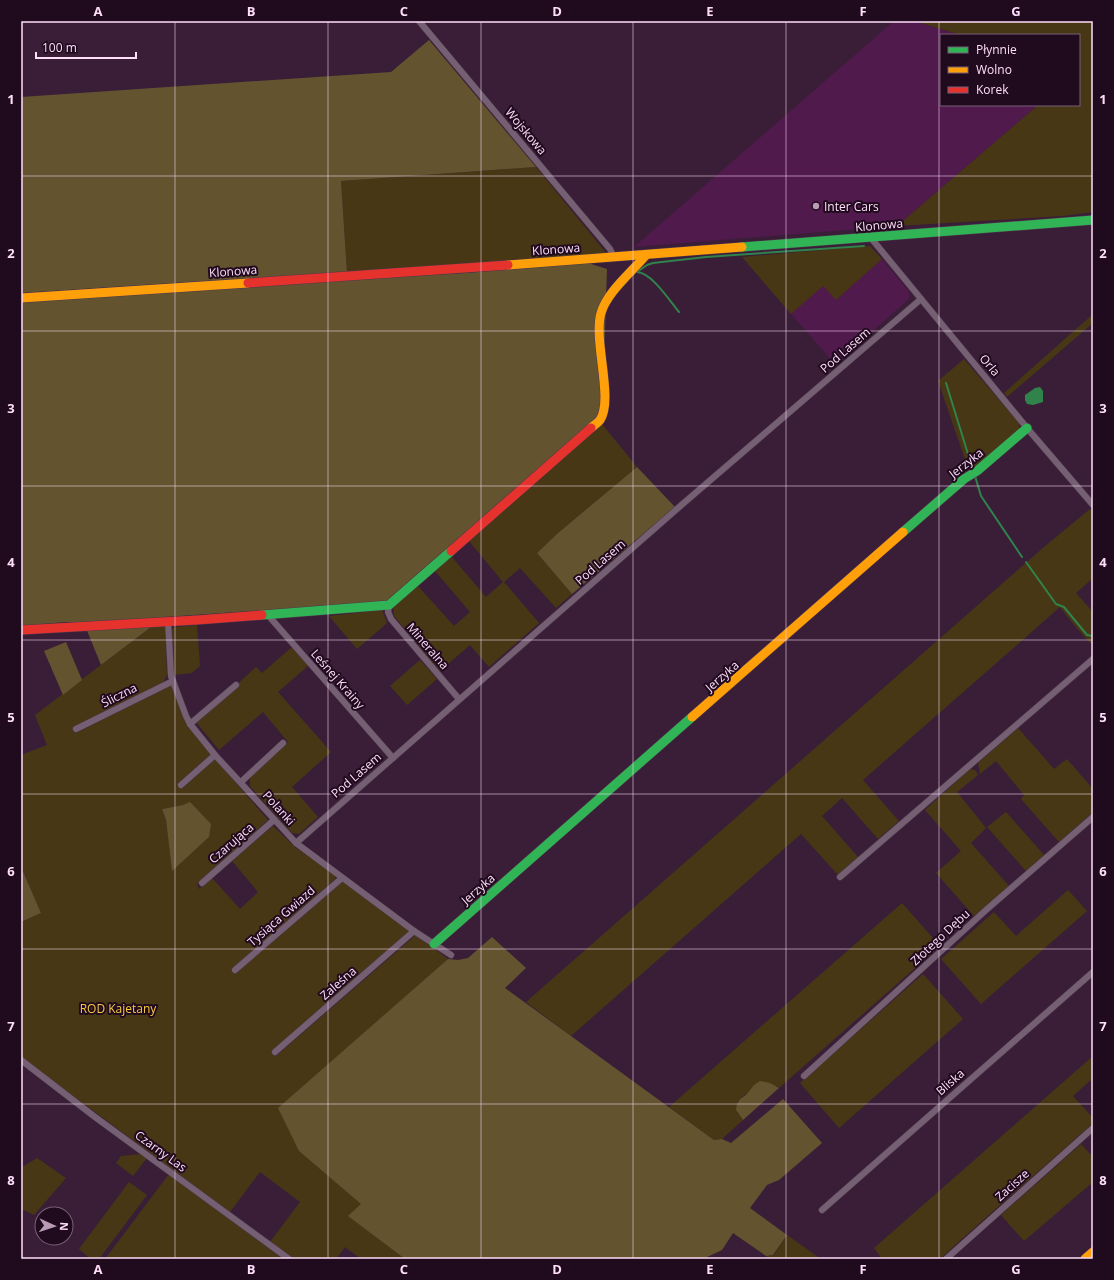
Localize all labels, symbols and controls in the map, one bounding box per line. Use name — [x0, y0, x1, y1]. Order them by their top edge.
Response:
text: A — [94, 2, 103, 20]
text: B — [247, 2, 256, 20]
text: C — [400, 2, 408, 20]
text: D — [552, 2, 562, 20]
text: E — [706, 2, 714, 20]
text: F — [859, 2, 867, 20]
text: G — [1011, 2, 1021, 20]
scale bar — [36, 34, 136, 60]
legend — [940, 34, 1080, 106]
text: 100 m — [42, 39, 77, 56]
text: Płynnie — [976, 41, 1017, 58]
text: Wolno — [976, 61, 1012, 78]
text: Korek — [976, 81, 1009, 98]
text: 1 — [7, 90, 15, 108]
text: 1 — [1099, 90, 1107, 108]
street label: Wojskowa — [501, 104, 551, 158]
place label: Inter Cars — [824, 198, 879, 215]
marker: Inter Cars — [811, 201, 821, 211]
street label: Klonowa — [854, 214, 904, 236]
street label: Klonowa — [531, 239, 581, 259]
text: 2 — [7, 244, 15, 262]
text: 2 — [1099, 244, 1107, 262]
street label: Klonowa — [208, 261, 258, 281]
street label: Pod Lasem — [816, 323, 874, 377]
street label: Orla — [976, 350, 1004, 380]
text: 3 — [7, 399, 15, 417]
text: 3 — [1099, 399, 1107, 417]
street label: Jerzyka — [944, 444, 987, 482]
street label: Pod Lasem — [571, 535, 629, 589]
text: 4 — [7, 553, 15, 571]
text: 4 — [1099, 553, 1107, 571]
street label: Mineralna — [403, 619, 453, 673]
street label: Leśnej Krainy — [307, 645, 369, 713]
street label: Jerzyka — [701, 657, 742, 696]
street label: Śliczna — [98, 679, 140, 711]
text: 5 — [7, 708, 15, 726]
text: 5 — [1099, 708, 1107, 726]
street label: Pod Lasem — [327, 748, 385, 802]
street label: Polanki — [259, 787, 299, 829]
street label: Czarująca — [205, 819, 257, 867]
text: 6 — [7, 862, 15, 880]
text: 6 — [1099, 862, 1107, 880]
street label: Jerzyka — [457, 870, 498, 909]
street label: Tysiąca Gwiazd — [244, 882, 318, 950]
street label: Złotego Dębu — [907, 905, 973, 969]
street label: Zaleśna — [316, 962, 360, 1004]
park label: ROD Kajetany — [80, 1000, 157, 1017]
text: 7 — [7, 1017, 15, 1035]
text: 7 — [1099, 1017, 1107, 1035]
street label: Bliska — [932, 1065, 968, 1099]
street label: Czarny Las — [132, 1127, 190, 1176]
street label: Zacisze — [991, 1165, 1033, 1205]
text: 8 — [7, 1171, 15, 1189]
text: 8 — [1099, 1171, 1107, 1189]
north arrow — [34, 1206, 74, 1246]
text: N — [57, 1222, 72, 1231]
text: A — [94, 1260, 103, 1278]
text: B — [247, 1260, 256, 1278]
text: C — [400, 1260, 408, 1278]
text: D — [552, 1260, 562, 1278]
text: E — [706, 1260, 714, 1278]
text: F — [859, 1260, 867, 1278]
text: G — [1011, 1260, 1021, 1278]

